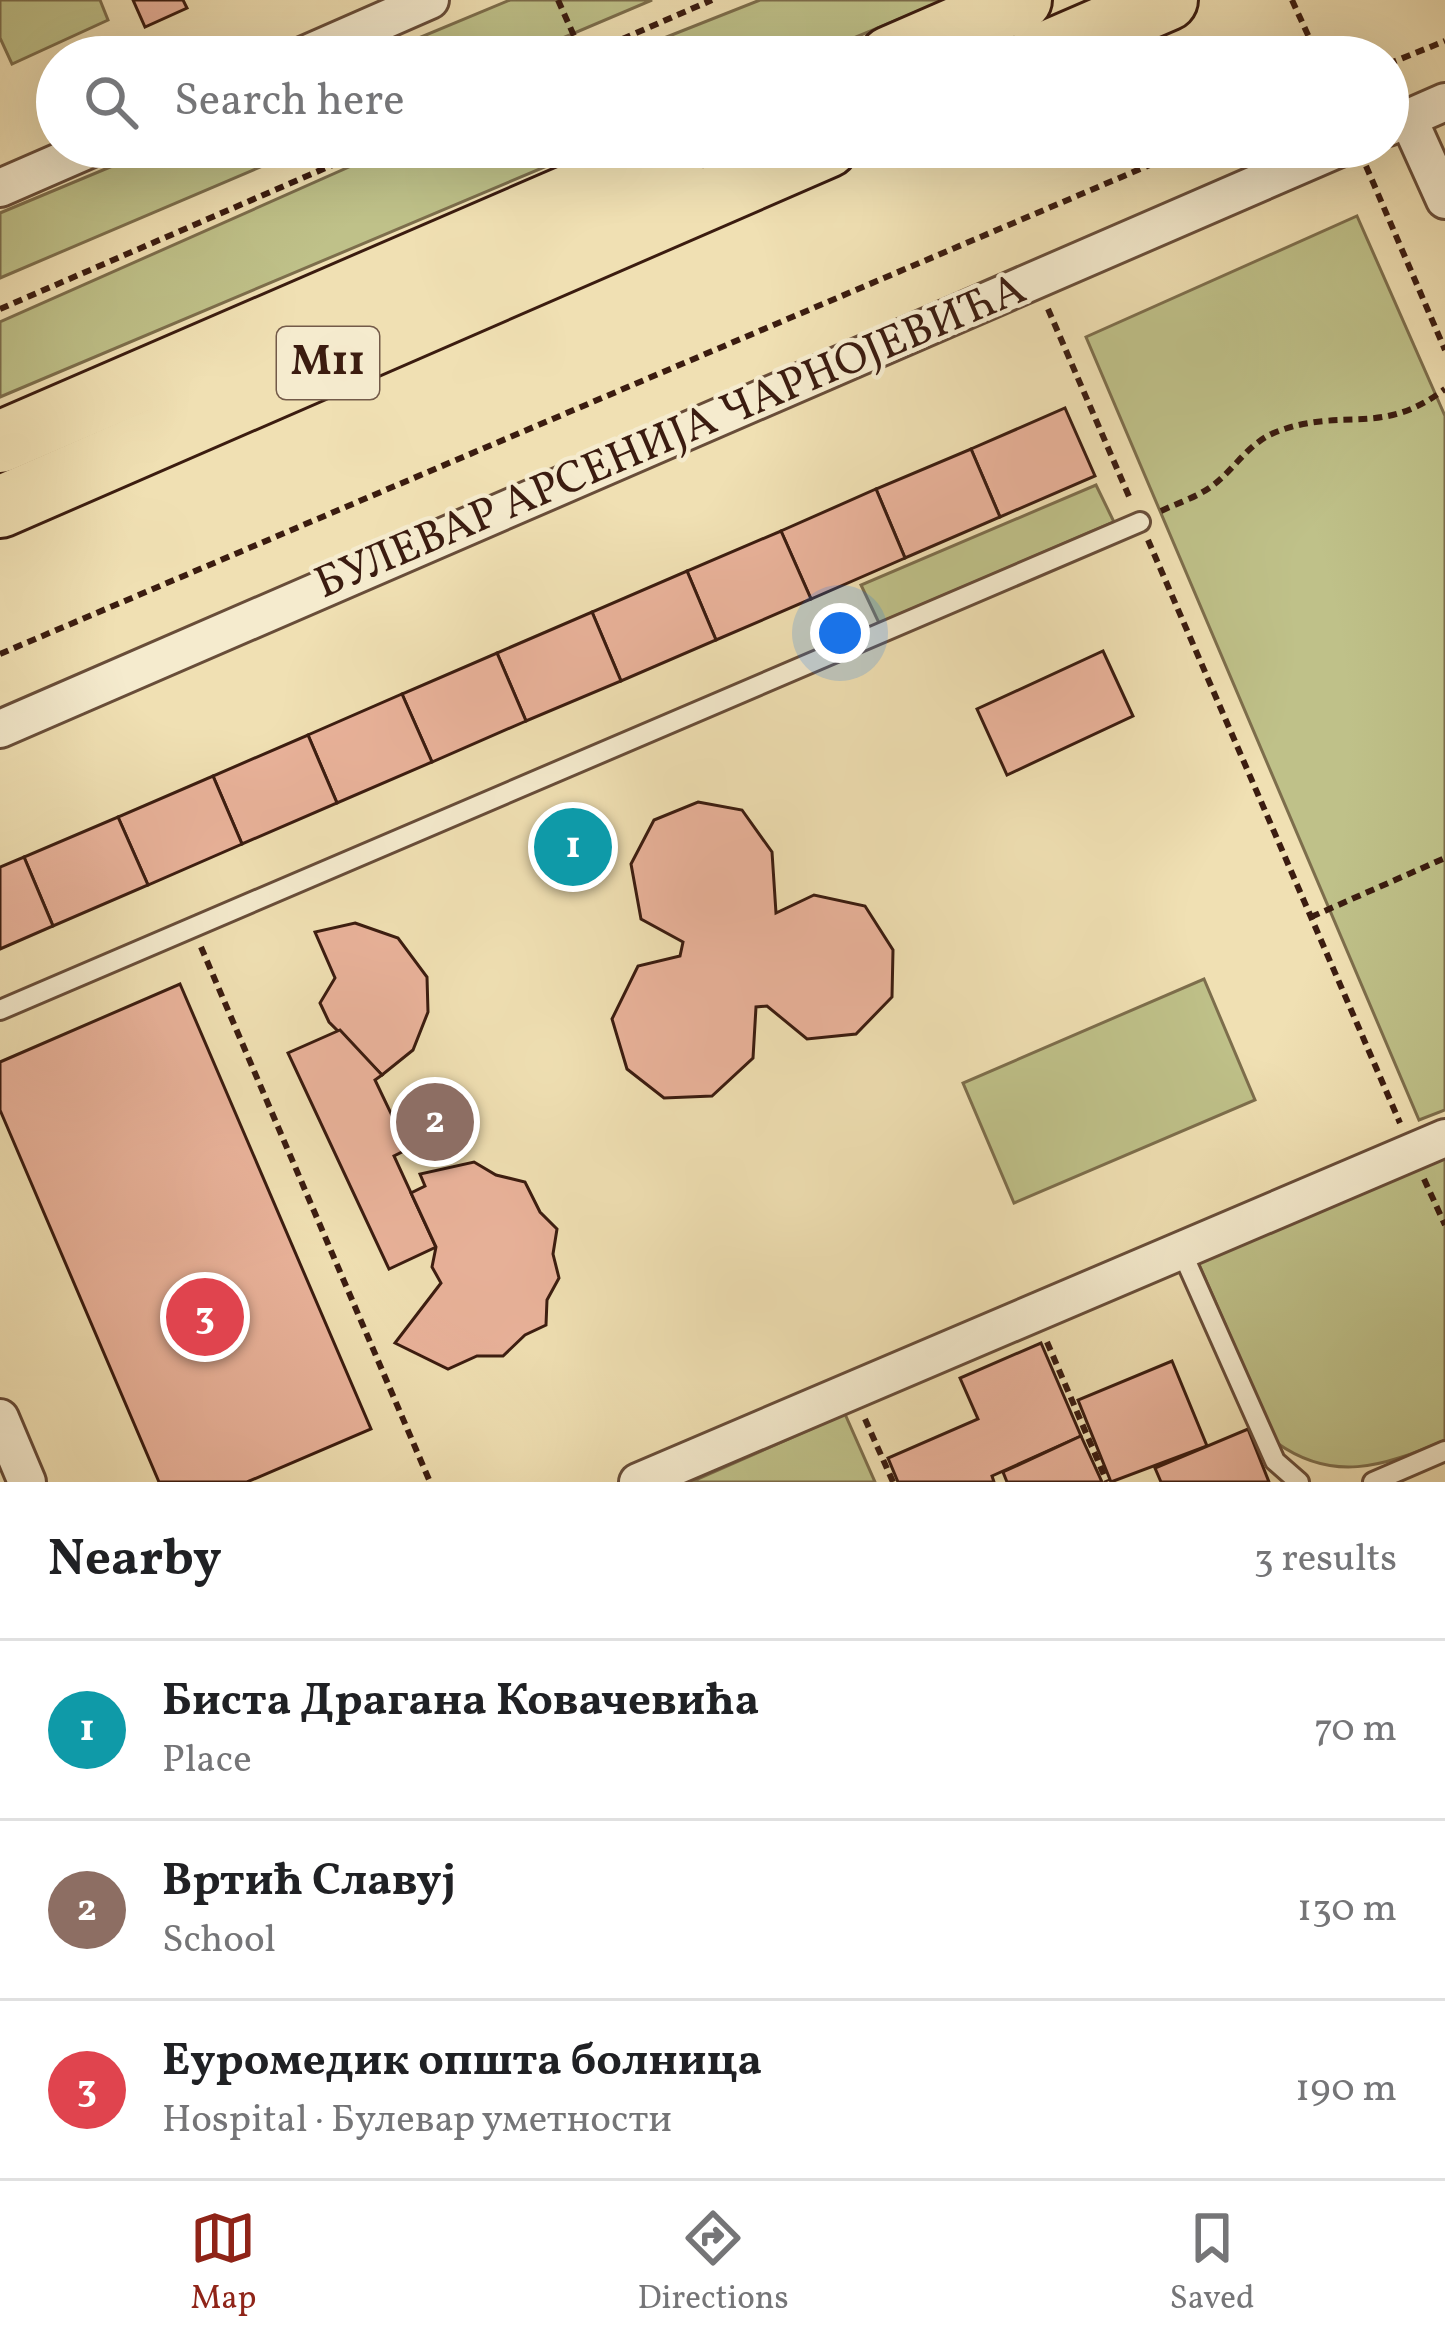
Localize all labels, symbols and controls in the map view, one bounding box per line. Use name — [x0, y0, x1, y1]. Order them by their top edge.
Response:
search box — [36, 36, 1409, 168]
icon: search — [78, 69, 144, 135]
text: Search here — [174, 71, 405, 134]
street label: БУЛЕВАР АРСЕНИЈА ЧАРНОЈЕВИЋА — [306, 259, 1036, 617]
road number: M11 — [277, 327, 379, 399]
your location — [810, 603, 870, 663]
pin: 1 — [534, 802, 612, 892]
pin: 2 — [396, 1077, 474, 1167]
pin: 3 — [166, 1272, 244, 1362]
text: Nearby — [48, 1525, 222, 1596]
text: 3 results — [1254, 1533, 1397, 1587]
text: Биста Драгана Ковачевића — [162, 1671, 759, 1734]
text: 1 — [79, 1703, 95, 1757]
text: 70 m — [1314, 1703, 1397, 1757]
text: Place — [162, 1734, 252, 1788]
text: Вртић Славуј — [162, 1851, 456, 1914]
text: 2 — [77, 1883, 97, 1937]
text: 130 m — [1297, 1883, 1397, 1937]
text: School — [162, 1914, 276, 1968]
text: Еуромедик општа болница — [162, 2031, 762, 2094]
text: 3 — [77, 2063, 97, 2117]
text: 190 m — [1295, 2063, 1397, 2117]
text: Hospital · Булевар уметности — [162, 2094, 672, 2148]
tab: Map — [190, 2205, 257, 2323]
tab: Directions — [637, 2205, 789, 2323]
tab: Saved — [1170, 2205, 1255, 2323]

